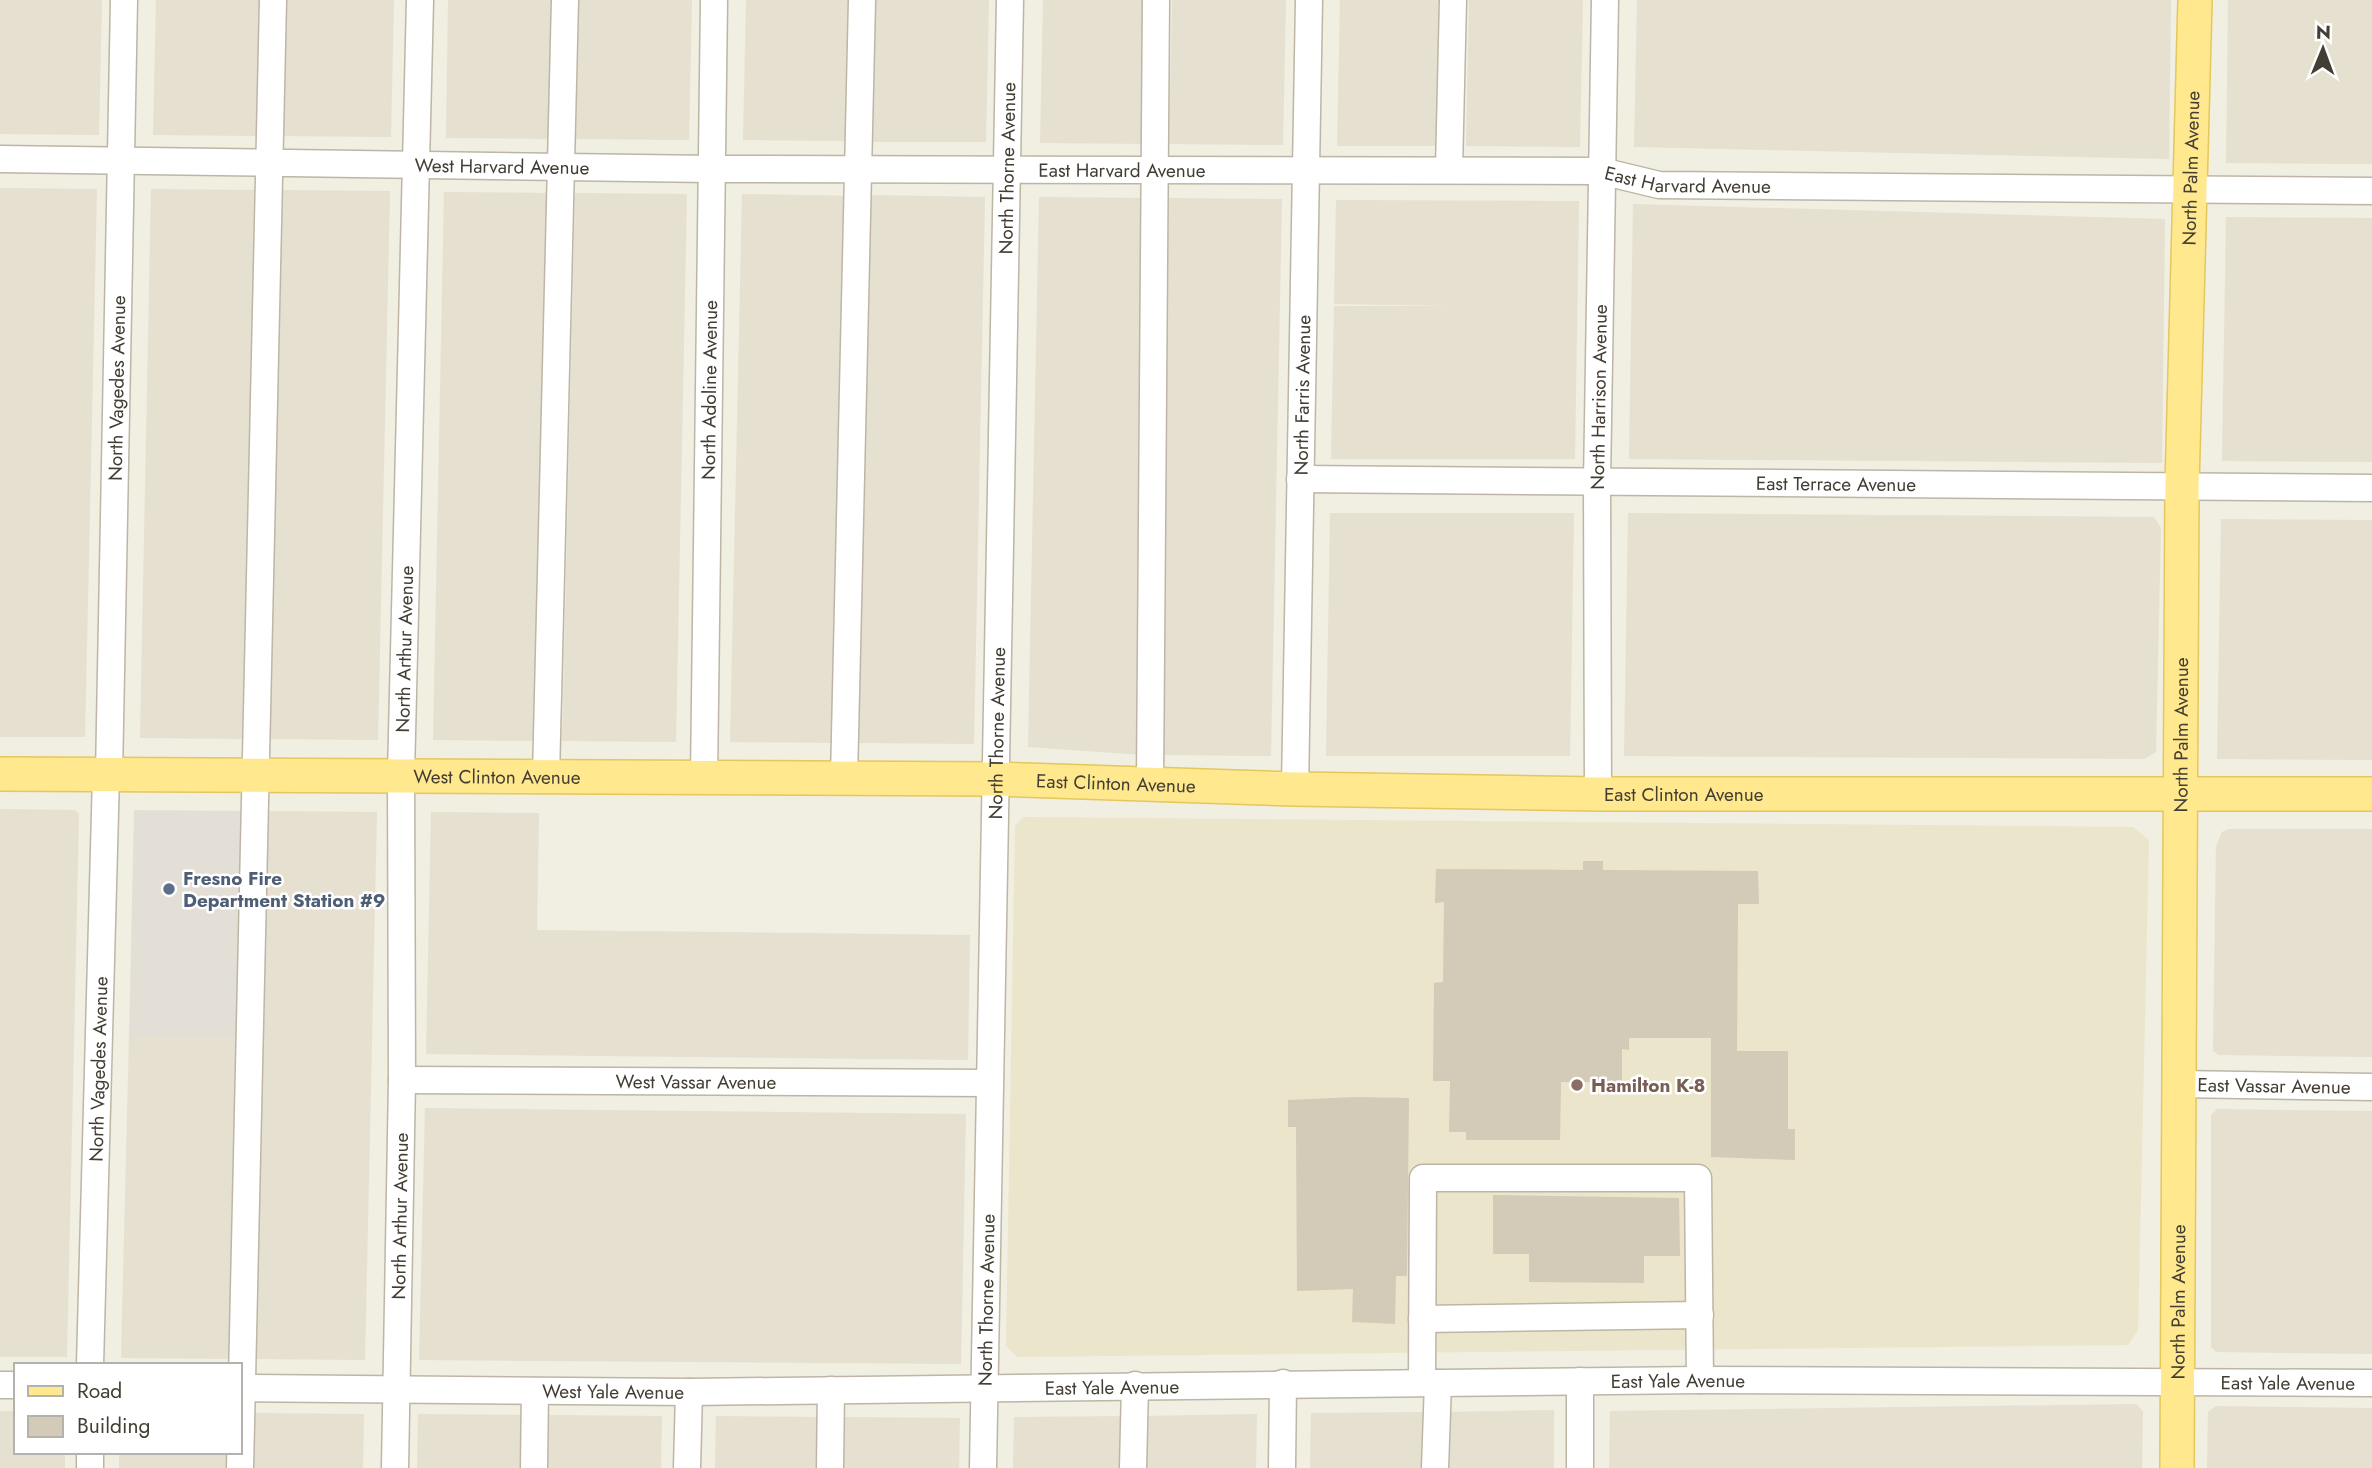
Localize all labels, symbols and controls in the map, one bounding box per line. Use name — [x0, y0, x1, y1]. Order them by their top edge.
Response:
north arrow — [2288, 14, 2358, 84]
text: N — [2316, 19, 2331, 46]
street label: North Thorne Avenue — [992, 82, 1022, 255]
street label: North Palm Avenue — [2175, 90, 2207, 246]
street label: West Harvard Avenue — [414, 152, 590, 181]
street label: East Harvard Avenue — [1038, 157, 1206, 184]
street label: East Harvard Avenue — [1602, 159, 1771, 200]
street label: North Vagedes Avenue — [102, 295, 132, 481]
street label: North Adoline Avenue — [695, 300, 724, 480]
street label: North Harrison Avenue — [1584, 304, 1614, 490]
street label: North Farris Avenue — [1288, 314, 1317, 476]
street label: East Terrace Avenue — [1756, 470, 1916, 498]
street label: North Arthur Avenue — [389, 565, 420, 733]
street label: North Thorne Avenue — [982, 647, 1012, 820]
street label: North Palm Avenue — [2167, 657, 2195, 813]
street label: West Clinton Avenue — [413, 763, 581, 791]
street label: East Clinton Avenue — [1036, 767, 1196, 800]
street label: East Clinton Avenue — [1604, 781, 1764, 808]
place label: Fresno Fire Department Station #9 — [183, 865, 385, 914]
marker: Fresno Fire Department Station #9 — [161, 881, 177, 897]
street label: North Vagedes Avenue — [83, 976, 115, 1162]
street label: West Vassar Avenue — [616, 1068, 777, 1096]
street label: East Vassar Avenue — [2197, 1071, 2351, 1101]
place label: Hamilton K-8 — [1591, 1072, 1705, 1099]
marker: Hamilton K-8 — [1569, 1077, 1585, 1093]
street label: North Arthur Avenue — [385, 1132, 415, 1300]
street label: North Thorne Avenue — [972, 1213, 1002, 1386]
street label: North Palm Avenue — [2164, 1224, 2192, 1380]
legend — [14, 1363, 242, 1454]
street label: East Yale Avenue — [1610, 1367, 1745, 1395]
street label: East Yale Avenue — [2221, 1369, 2355, 1397]
street label: East Yale Avenue — [1045, 1373, 1180, 1402]
text: Road — [77, 1376, 122, 1406]
street label: West Yale Avenue — [542, 1378, 684, 1406]
text: Building — [77, 1411, 150, 1441]

